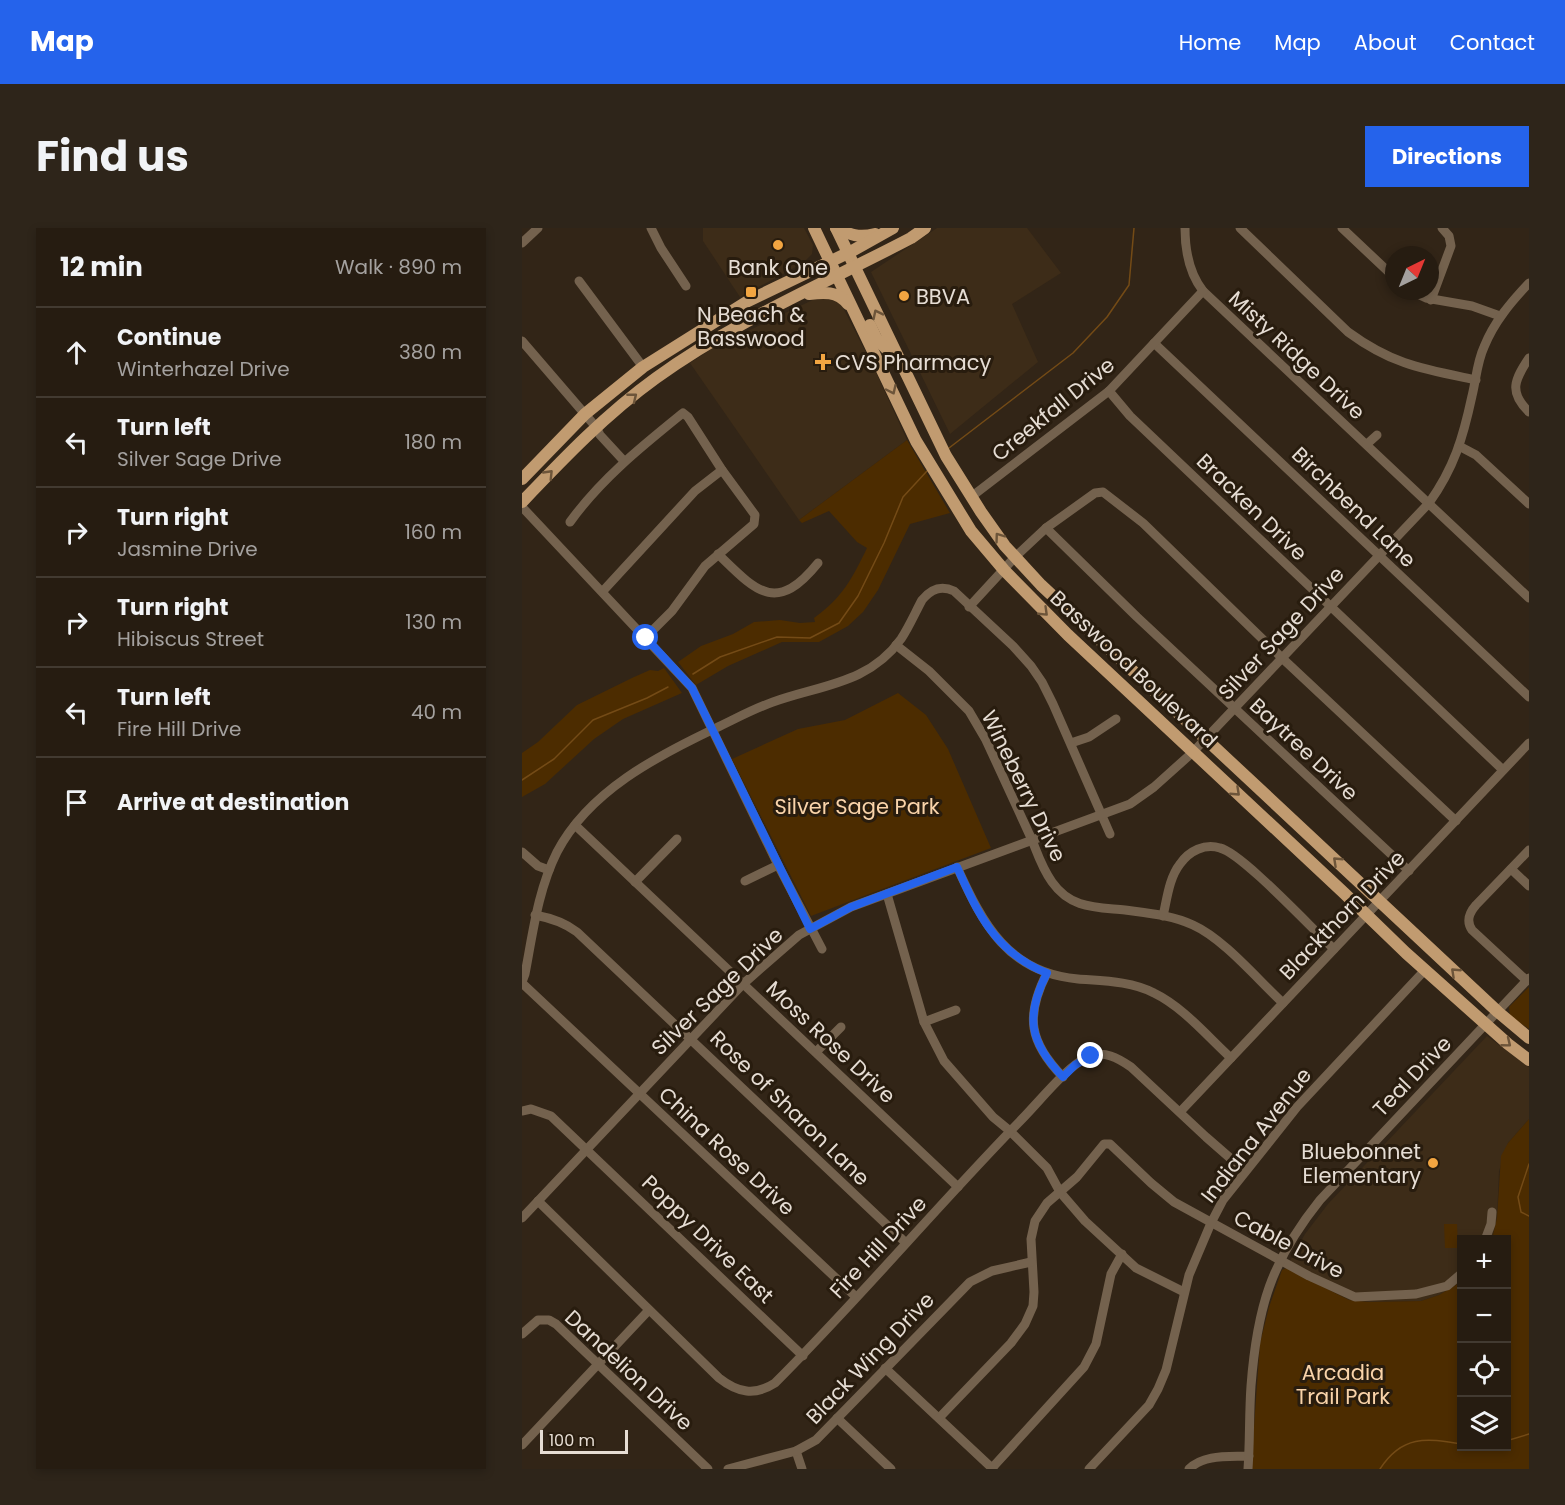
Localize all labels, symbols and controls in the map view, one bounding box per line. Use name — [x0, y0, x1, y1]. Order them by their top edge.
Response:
text: Map — [30, 22, 94, 61]
text: Home — [1179, 28, 1241, 57]
text: Map — [1274, 28, 1321, 57]
text: About — [1354, 28, 1417, 57]
text: Contact — [1450, 28, 1535, 57]
button: Directions — [1365, 126, 1529, 187]
text: Find us — [36, 127, 189, 186]
marker: Bank One — [771, 238, 785, 252]
north arrow — [1385, 246, 1439, 300]
text: 12 min — [60, 249, 143, 285]
text: Walk · 890 m — [335, 253, 462, 281]
place label: Bank One — [728, 253, 828, 282]
place label: BBVA — [916, 282, 970, 311]
street label: Misty Ridge Drive — [1222, 284, 1372, 426]
marker: N Beach & Basswood — [744, 285, 758, 299]
marker: BBVA — [897, 289, 911, 303]
place label: N Beach & Basswood — [697, 300, 805, 353]
one-way arrow — [873, 309, 884, 320]
text: Continue — [117, 322, 221, 353]
icon: ahead — [60, 336, 93, 369]
text: 380 m — [399, 338, 462, 366]
place label: CVS Pharmacy — [835, 348, 992, 377]
street label: Creekfall Drive — [985, 350, 1121, 468]
text: Winterhazel Drive — [117, 355, 290, 383]
marker: CVS Pharmacy — [816, 355, 830, 369]
one-way arrow — [884, 384, 896, 395]
one-way arrow — [626, 393, 637, 404]
text: Turn left — [117, 412, 211, 443]
icon: left — [60, 426, 93, 459]
text: 180 m — [404, 428, 462, 456]
street label: Birchbend Lane — [1286, 440, 1422, 574]
text: Silver Sage Drive — [117, 445, 282, 473]
street label: Bracken Drive — [1190, 447, 1314, 567]
one-way arrow — [542, 470, 553, 481]
text: Turn right — [117, 502, 228, 533]
icon: right — [60, 516, 93, 549]
text: 160 m — [404, 518, 462, 546]
one-way arrow — [995, 533, 1006, 544]
text: Jasmine Drive — [117, 535, 258, 563]
street label: Silver Sage Drive — [1211, 560, 1351, 706]
street label: Basswood Boulevard — [1044, 584, 1224, 754]
text: Turn right — [117, 592, 228, 623]
one-way arrow — [1037, 605, 1048, 616]
icon: right — [60, 606, 93, 639]
text: 130 m — [405, 608, 462, 636]
route start — [632, 624, 658, 650]
text: Hibiscus Street — [117, 625, 264, 653]
text: Turn left — [117, 682, 211, 713]
street label: Baytree Drive — [1243, 691, 1365, 807]
icon: left — [60, 696, 93, 729]
text: 40 m — [411, 698, 462, 726]
street label: Wineberry Drive — [975, 705, 1073, 867]
text: Fire Hill Drive — [117, 715, 241, 743]
one-way arrow — [1228, 784, 1239, 795]
icon: arrive — [60, 786, 93, 819]
text: Arrive at destination — [117, 787, 349, 818]
park label: Silver Sage Park — [774, 792, 940, 821]
street label: Blackthorn Drive — [1273, 844, 1411, 986]
one-way arrow — [1333, 857, 1343, 868]
street label: Silver Sage Drive — [645, 921, 789, 1061]
one-way arrow — [1451, 968, 1462, 979]
street label: Moss Rose Drive — [760, 974, 902, 1110]
street label: Rose of Sharon Lane — [704, 1024, 876, 1192]
street label: Teal Drive — [1366, 1029, 1458, 1123]
one-way arrow — [1500, 1035, 1511, 1046]
route end — [1077, 1042, 1103, 1068]
street label: Indiana Avenue — [1194, 1061, 1318, 1209]
street label: China Rose Drive — [653, 1080, 801, 1222]
place label: Bluebonnet Elementary — [1301, 1137, 1421, 1190]
marker: Bluebonnet Elementary — [1426, 1156, 1440, 1170]
street label: Poppy Drive East — [636, 1168, 780, 1310]
street label: Fire Hill Drive — [823, 1189, 933, 1305]
street label: Cable Drive — [1229, 1203, 1349, 1285]
map controls — [1457, 1235, 1511, 1451]
button: + — [1457, 1235, 1511, 1289]
street label: Black Wing Drive — [799, 1286, 941, 1430]
button: − — [1457, 1289, 1511, 1343]
street label: Dandelion Drive — [559, 1303, 699, 1437]
button: locate — [1457, 1343, 1511, 1397]
park label: Arcadia Trail Park — [1296, 1358, 1390, 1411]
button: layers — [1457, 1397, 1511, 1451]
scale bar — [540, 1427, 628, 1454]
text: 100 m — [549, 1429, 595, 1452]

